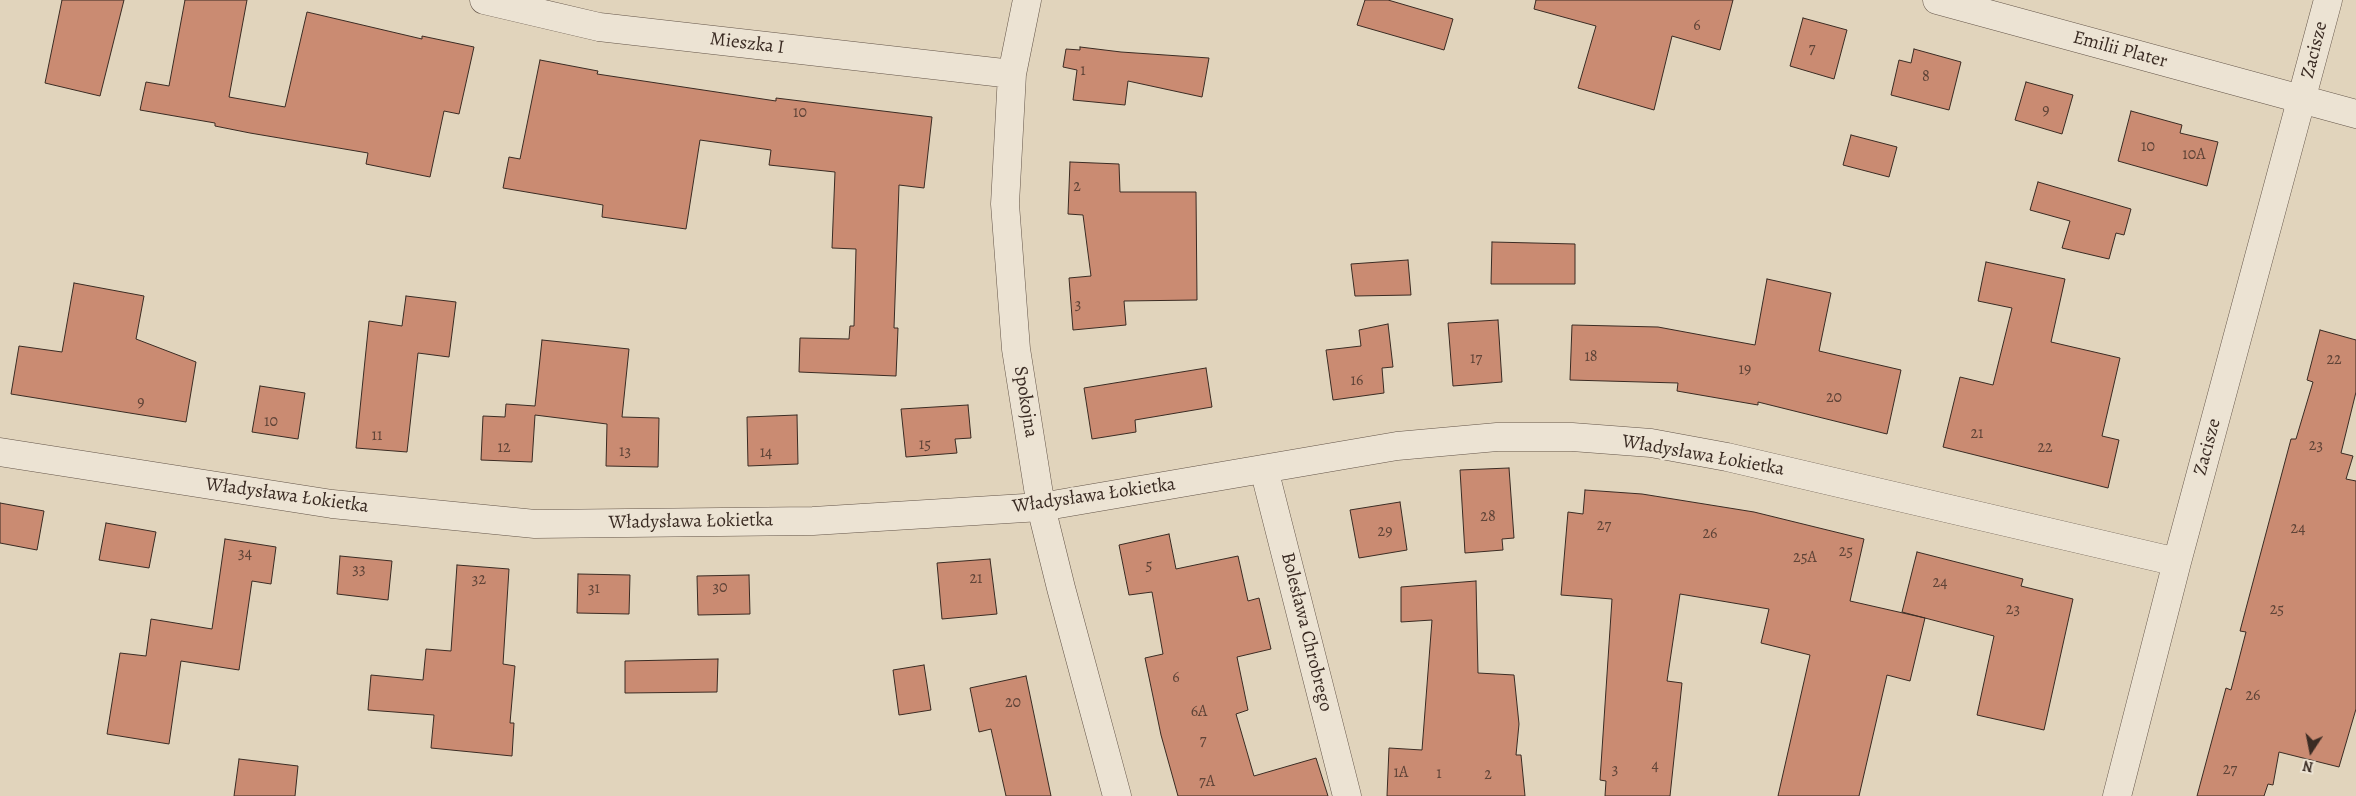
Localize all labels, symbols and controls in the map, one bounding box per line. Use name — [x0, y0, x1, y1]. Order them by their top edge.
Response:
house number: 6 — [1693, 16, 1701, 36]
street label: Zacisze — [2297, 19, 2333, 81]
street label: Emilii Plater — [2070, 26, 2170, 74]
street label: Mieszka I — [709, 28, 785, 60]
house number: 7 — [1809, 39, 1815, 59]
house number: 1 — [1080, 61, 1086, 81]
house number: 8 — [1922, 67, 1930, 87]
house number: 9 — [2042, 101, 2050, 121]
house number: 10 — [793, 103, 807, 123]
house number: 10 — [2141, 137, 2155, 157]
house number: 10A — [2182, 145, 2206, 165]
house number: 2 — [1073, 177, 1081, 197]
house number: 3 — [1075, 295, 1081, 315]
house number: 18 — [1584, 347, 1598, 367]
house number: 17 — [1470, 349, 1482, 369]
house number: 22 — [2326, 350, 2342, 370]
house number: 19 — [1739, 360, 1751, 380]
street label: Spokojna — [1008, 365, 1042, 439]
house number: 16 — [1351, 371, 1363, 391]
house number: 20 — [1826, 388, 1842, 408]
house number: 9 — [137, 393, 145, 413]
house number: 10 — [264, 412, 278, 432]
street label: Zacisze — [2189, 416, 2227, 478]
house number: 21 — [1970, 424, 1984, 444]
house number: 11 — [372, 426, 382, 446]
street label: Władysława Łokietka — [1620, 430, 1786, 482]
house number: 15 — [919, 435, 931, 455]
house number: 23 — [2309, 436, 2323, 456]
house number: 12 — [497, 438, 511, 458]
house number: 22 — [2037, 438, 2053, 458]
house number: 13 — [619, 442, 631, 462]
house number: 14 — [760, 443, 772, 463]
street label: Władysława Łokietka — [204, 473, 370, 519]
street label: Władysława Łokietka — [1011, 473, 1177, 519]
house number: 28 — [1480, 507, 1496, 527]
street label: Władysława Łokietka — [609, 509, 773, 535]
house number: 27 — [1597, 516, 1611, 536]
house number: 24 — [2291, 519, 2305, 539]
house number: 29 — [1378, 522, 1392, 542]
house number: 26 — [1703, 524, 1717, 544]
house number: 25 — [1839, 542, 1853, 562]
house number: 34 — [238, 544, 252, 564]
house number: 25A — [1793, 548, 1817, 568]
street label: Bolesława Chrobrego — [1275, 550, 1337, 714]
house number: 5 — [1146, 556, 1152, 576]
house number: 33 — [352, 560, 366, 580]
house number: 21 — [969, 569, 983, 589]
house number: 32 — [472, 570, 486, 590]
house number: 24 — [1933, 573, 1947, 593]
house number: 30 — [712, 578, 728, 598]
house number: 31 — [588, 579, 600, 599]
house number: 23 — [2006, 600, 2020, 620]
house number: 25 — [2270, 600, 2284, 620]
house number: 6 — [1172, 668, 1180, 688]
house number: 26 — [2246, 686, 2260, 706]
house number: 20 — [1005, 693, 1021, 713]
house number: 6A — [1191, 702, 1207, 722]
north arrow — [2286, 726, 2336, 776]
house number: 7 — [1200, 731, 1206, 751]
house number: 4 — [1651, 756, 1659, 776]
text: N — [2301, 756, 2315, 777]
house number: 3 — [1612, 760, 1618, 780]
house number: 27 — [2223, 760, 2237, 780]
house number: 1A — [1394, 763, 1408, 783]
house number: 1 — [1436, 764, 1442, 784]
house number: 2 — [1484, 765, 1492, 785]
house number: 7A — [1199, 772, 1215, 792]

